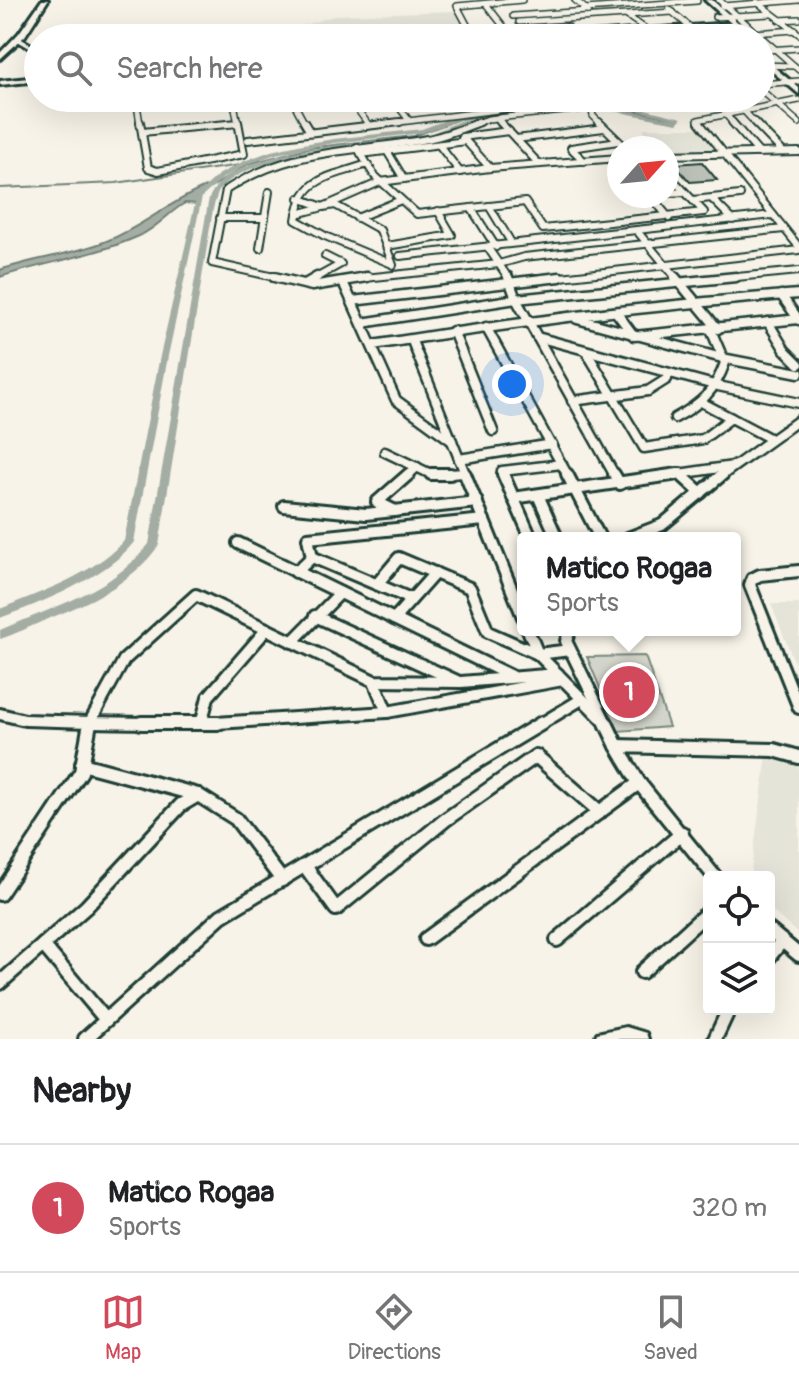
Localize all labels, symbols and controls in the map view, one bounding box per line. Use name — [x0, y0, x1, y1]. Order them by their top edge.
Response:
search box — [24, 24, 775, 112]
icon: search — [52, 46, 96, 90]
text: Search here — [116, 50, 263, 87]
north arrow — [607, 136, 679, 208]
your location — [492, 364, 532, 404]
popup — [517, 532, 741, 636]
text: Matico Rogaa — [546, 550, 712, 587]
text: Sports — [546, 587, 619, 619]
pin: 1 — [603, 662, 655, 722]
map controls — [703, 871, 775, 1015]
button: locate — [703, 871, 775, 943]
button: layers — [703, 943, 775, 1015]
text: Nearby — [32, 1070, 131, 1113]
text: Matico Rogaa — [108, 1174, 274, 1211]
text: 1 — [53, 1192, 63, 1224]
text: 320 m — [691, 1192, 767, 1224]
text: Sports — [108, 1211, 181, 1243]
tab: Map — [101, 1290, 145, 1366]
tab: Directions — [348, 1290, 441, 1366]
tab: Saved — [643, 1290, 698, 1366]

